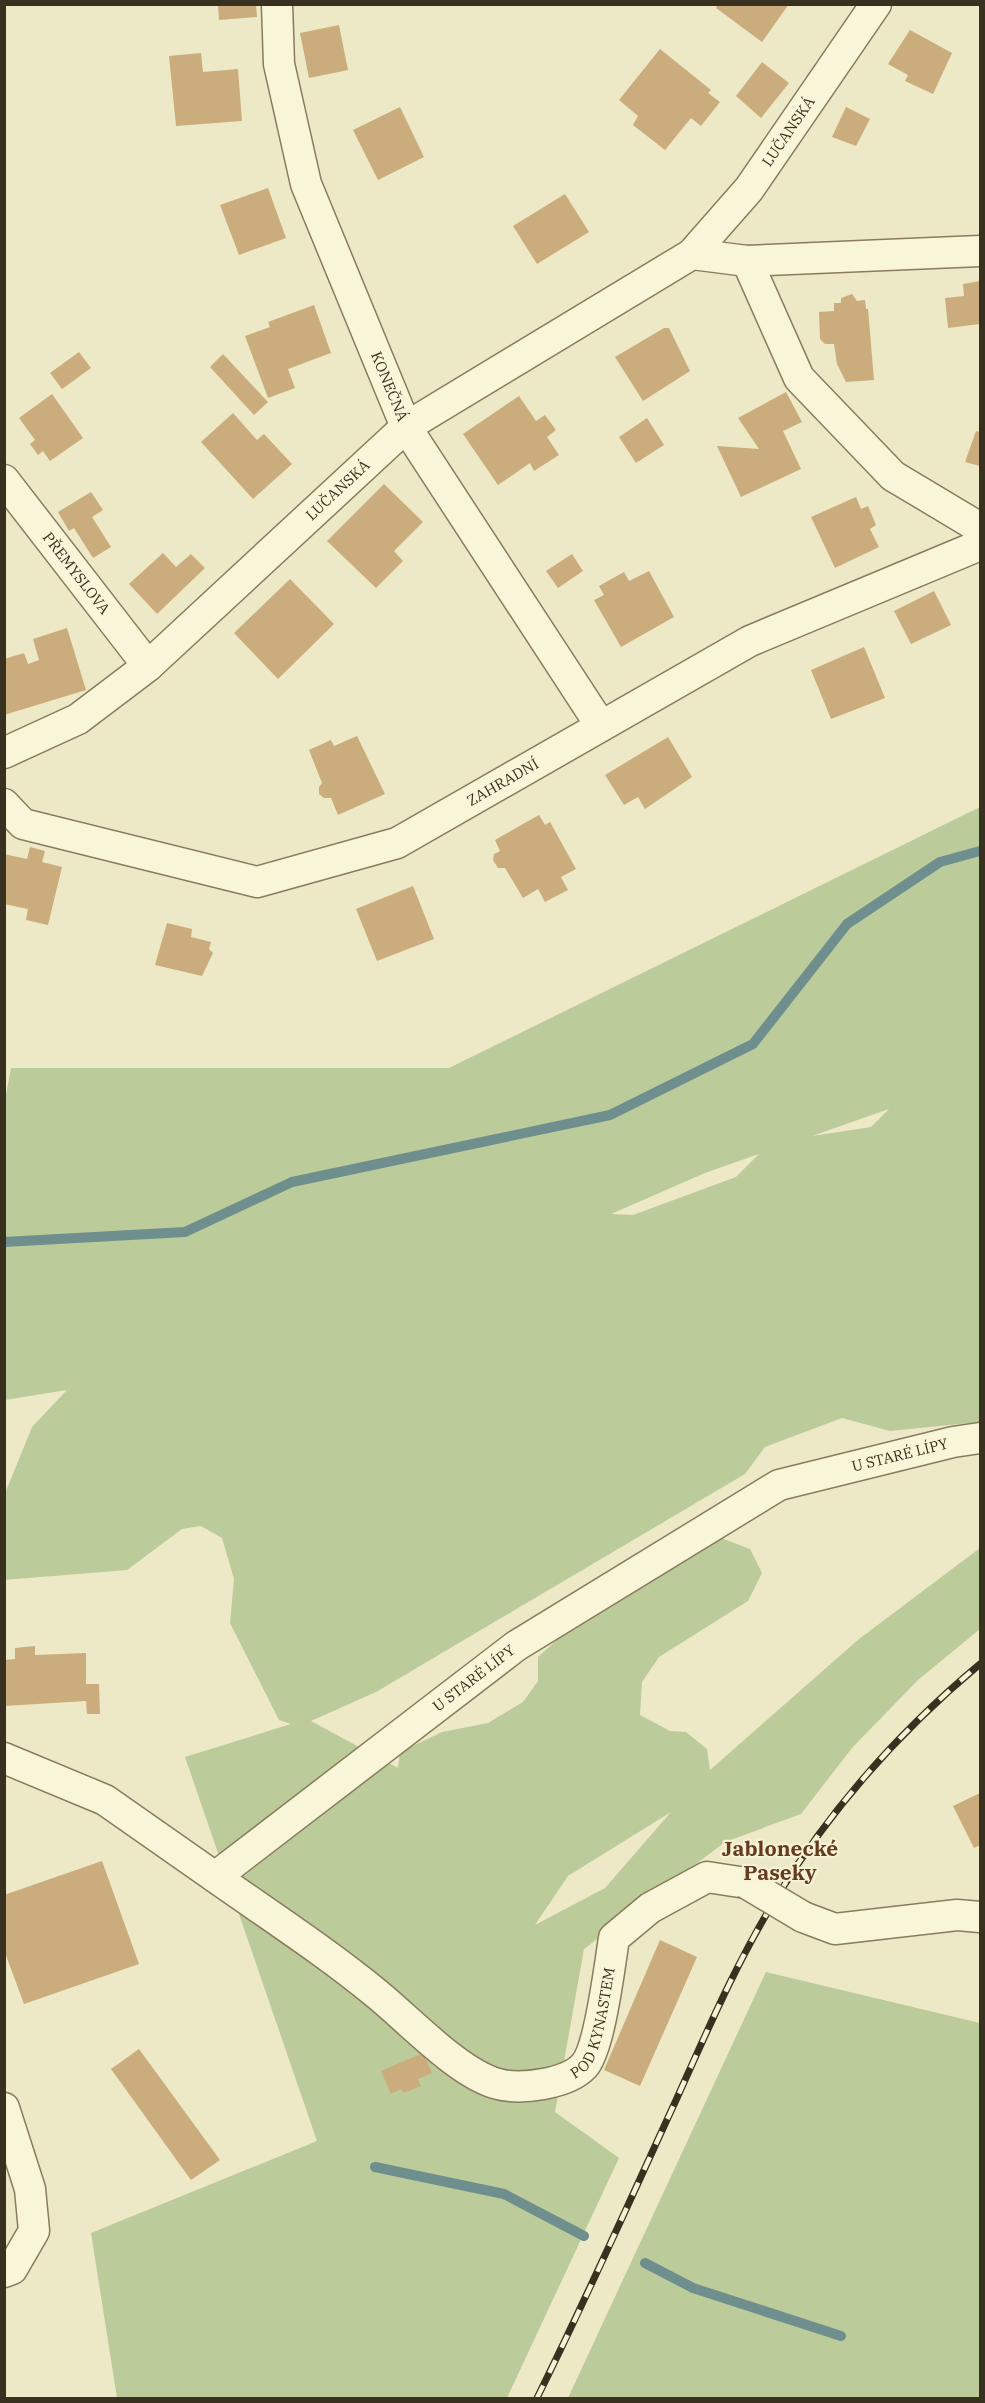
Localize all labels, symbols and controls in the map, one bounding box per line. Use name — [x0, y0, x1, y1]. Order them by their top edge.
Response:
street label: LUČANSKÁ — [757, 92, 819, 170]
street label: KONEČNÁ — [367, 349, 413, 425]
street label: LUČANSKÁ — [301, 455, 374, 524]
street label: PŘEMYSLOVA — [39, 528, 115, 618]
street label: ZAHRADNÍ — [463, 754, 542, 810]
street label: U STARÉ LÍPY — [850, 1433, 950, 1476]
street label: U STARÉ LÍPY — [429, 1640, 519, 1715]
district label: Jablonecké Paseky — [722, 1834, 838, 1886]
street label: POD KYNASTEM — [567, 1966, 619, 2083]

